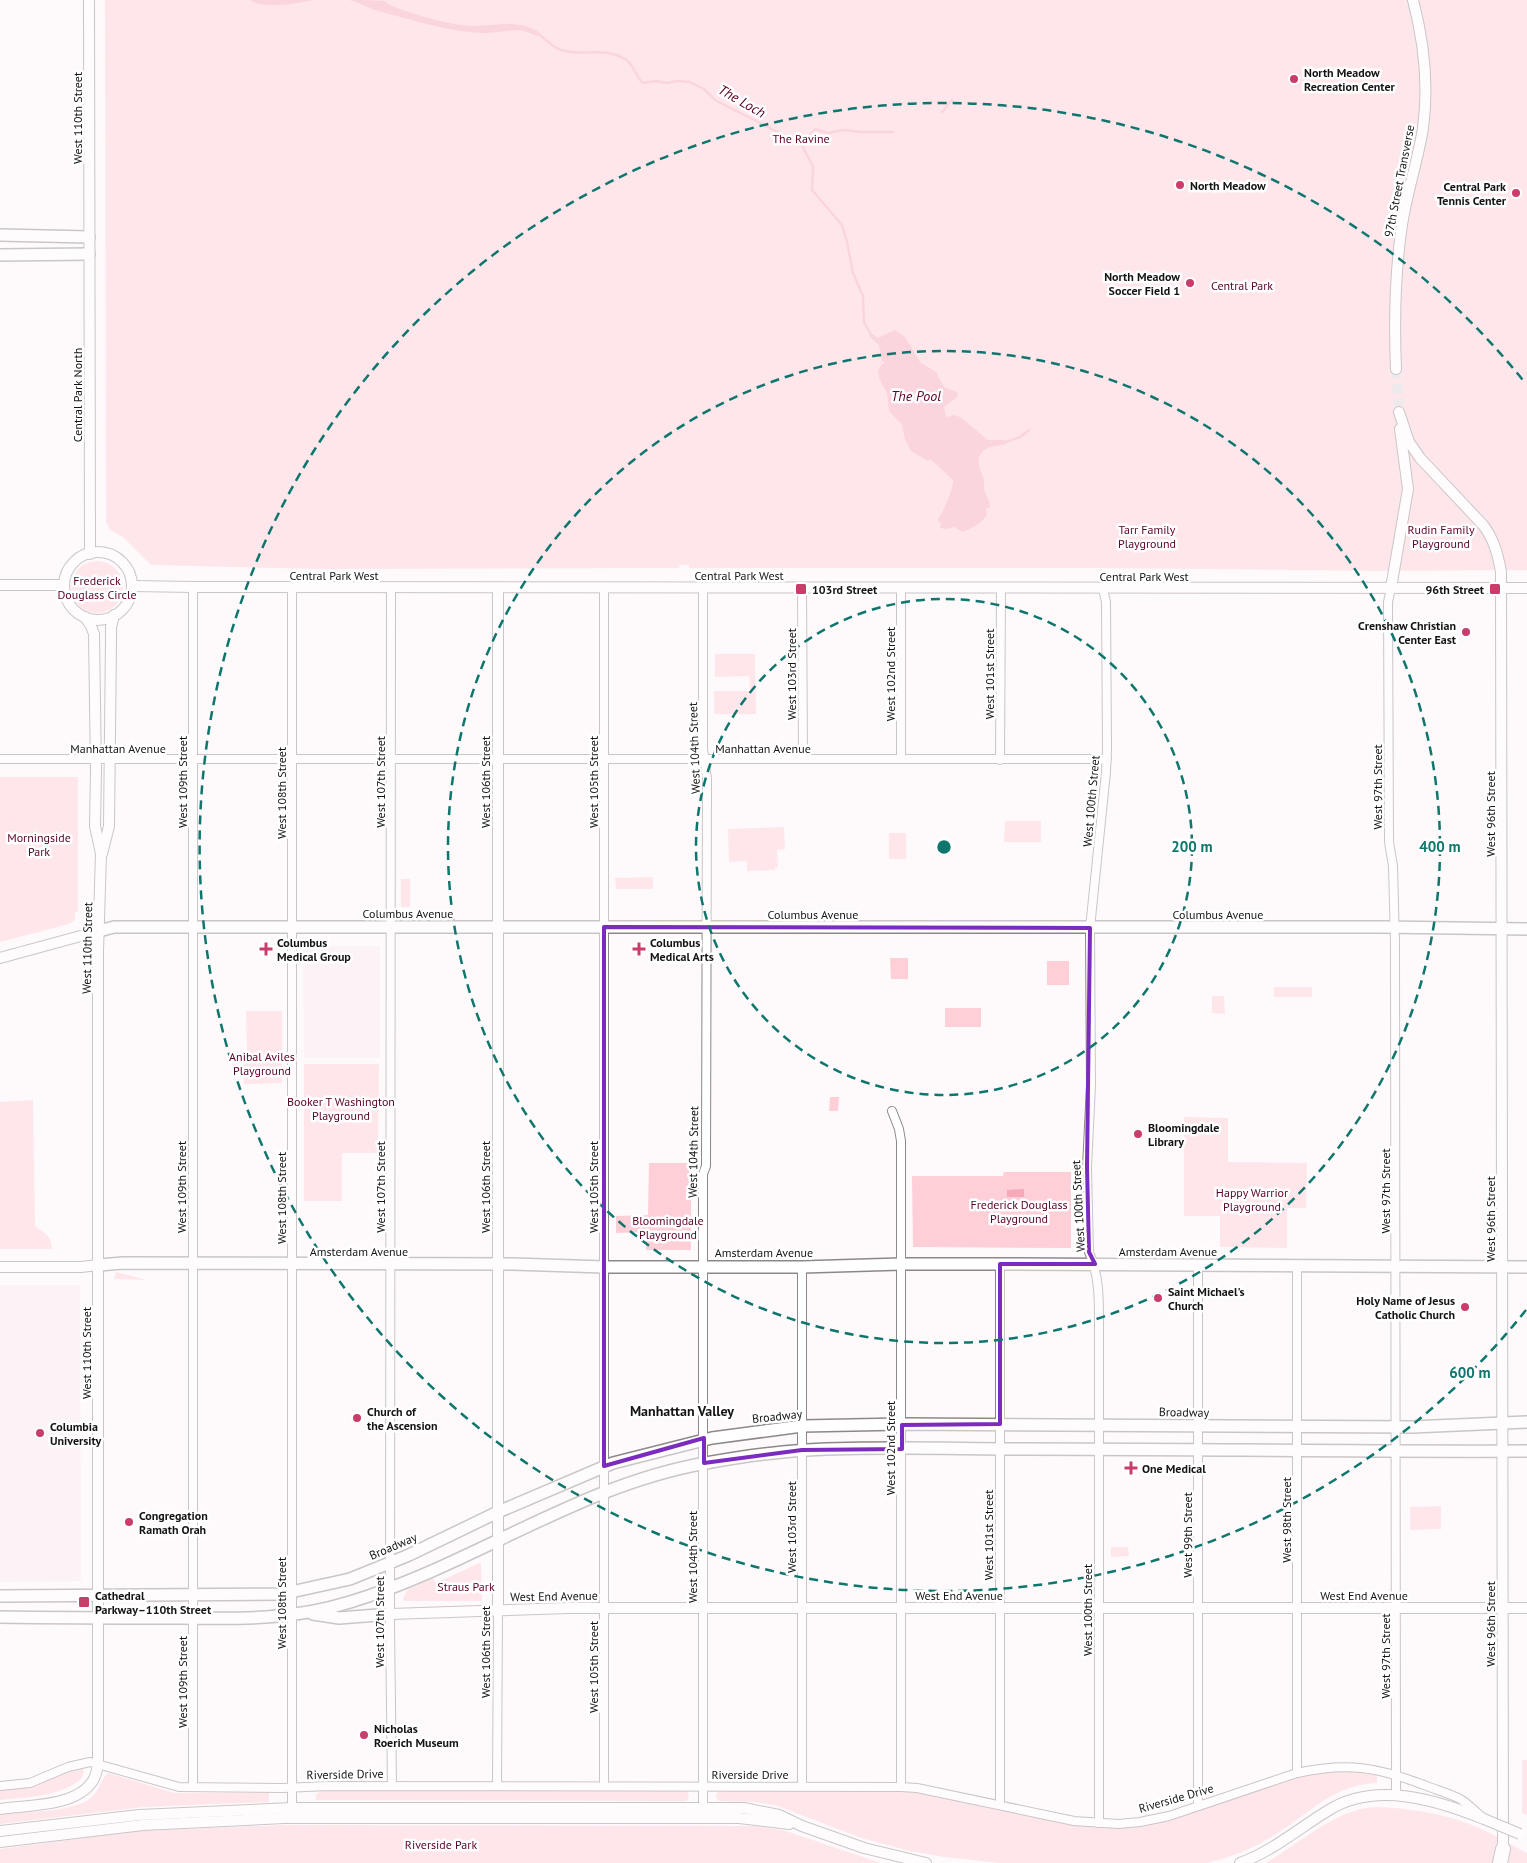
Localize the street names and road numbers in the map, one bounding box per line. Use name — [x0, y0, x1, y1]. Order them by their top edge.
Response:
street label: West 110th Street — [70, 72, 85, 164]
street label: 97th Street Transverse — [1381, 124, 1417, 238]
street label: Central Park North — [70, 348, 85, 442]
street label: Central Park West — [289, 568, 379, 583]
street label: Central Park West — [694, 568, 784, 583]
street label: Central Park West — [1099, 569, 1189, 584]
street label: West 102nd Street — [883, 627, 898, 721]
street label: West 103rd Street — [784, 628, 799, 720]
street label: West 101st Street — [982, 629, 997, 719]
street label: West 104th Street — [685, 702, 703, 794]
street label: West 109th Street — [175, 736, 190, 828]
street label: West 107th Street — [373, 736, 388, 828]
street label: West 106th Street — [478, 736, 493, 828]
street label: West 105th Street — [586, 736, 601, 828]
street label: Manhattan Avenue — [70, 741, 166, 756]
street label: Manhattan Avenue — [715, 741, 811, 756]
street label: West 97th Street — [1370, 744, 1385, 830]
street label: West 108th Street — [274, 747, 289, 839]
street label: West 100th Street — [1080, 755, 1102, 847]
street label: West 96th Street — [1483, 771, 1498, 857]
street label: West 110th Street — [79, 902, 95, 994]
street label: Columbus Avenue — [363, 906, 453, 921]
street label: Columbus Avenue — [768, 907, 858, 922]
street label: Columbus Avenue — [1173, 907, 1263, 922]
street label: West 104th Street — [685, 1106, 701, 1198]
street label: West 109th Street — [174, 1141, 189, 1233]
street label: West 107th Street — [373, 1141, 388, 1233]
street label: West 106th Street — [478, 1141, 493, 1233]
street label: West 105th Street — [586, 1141, 601, 1233]
street label: West 97th Street — [1378, 1148, 1393, 1234]
street label: West 108th Street — [274, 1152, 289, 1244]
street label: West 100th Street — [1068, 1160, 1088, 1252]
street label: West 96th Street — [1483, 1176, 1498, 1262]
street label: Amsterdam Avenue — [310, 1244, 408, 1259]
street label: Amsterdam Avenue — [1119, 1244, 1217, 1259]
street label: Amsterdam Avenue — [715, 1245, 813, 1260]
street label: West 110th Street — [79, 1307, 94, 1399]
street label: West 102nd Street — [883, 1401, 898, 1495]
street label: Broadway — [1159, 1404, 1210, 1420]
street label: Broadway — [751, 1406, 803, 1426]
street label: West 98th Street — [1279, 1477, 1294, 1563]
street label: West 103rd Street — [784, 1481, 799, 1573]
street label: West 101st Street — [981, 1490, 996, 1580]
street label: West 99th Street — [1180, 1492, 1195, 1578]
street label: West 104th Street — [685, 1511, 700, 1603]
street label: Broadway — [367, 1529, 419, 1563]
street label: West 108th Street — [274, 1557, 289, 1649]
street label: West 100th Street — [1080, 1564, 1095, 1656]
street label: West 107th Street — [372, 1576, 387, 1668]
street label: West 96th Street — [1483, 1581, 1498, 1667]
street label: West End Avenue — [510, 1588, 598, 1604]
street label: West End Avenue — [915, 1588, 1003, 1603]
street label: West End Avenue — [1320, 1588, 1408, 1603]
street label: West 106th Street — [478, 1606, 493, 1698]
street label: West 97th Street — [1378, 1613, 1393, 1699]
street label: West 105th Street — [586, 1621, 601, 1713]
street label: West 109th Street — [175, 1636, 190, 1728]
street label: Riverside Drive — [306, 1766, 384, 1782]
street label: Riverside Drive — [711, 1767, 789, 1782]
street label: Riverside Drive — [1137, 1780, 1215, 1816]

